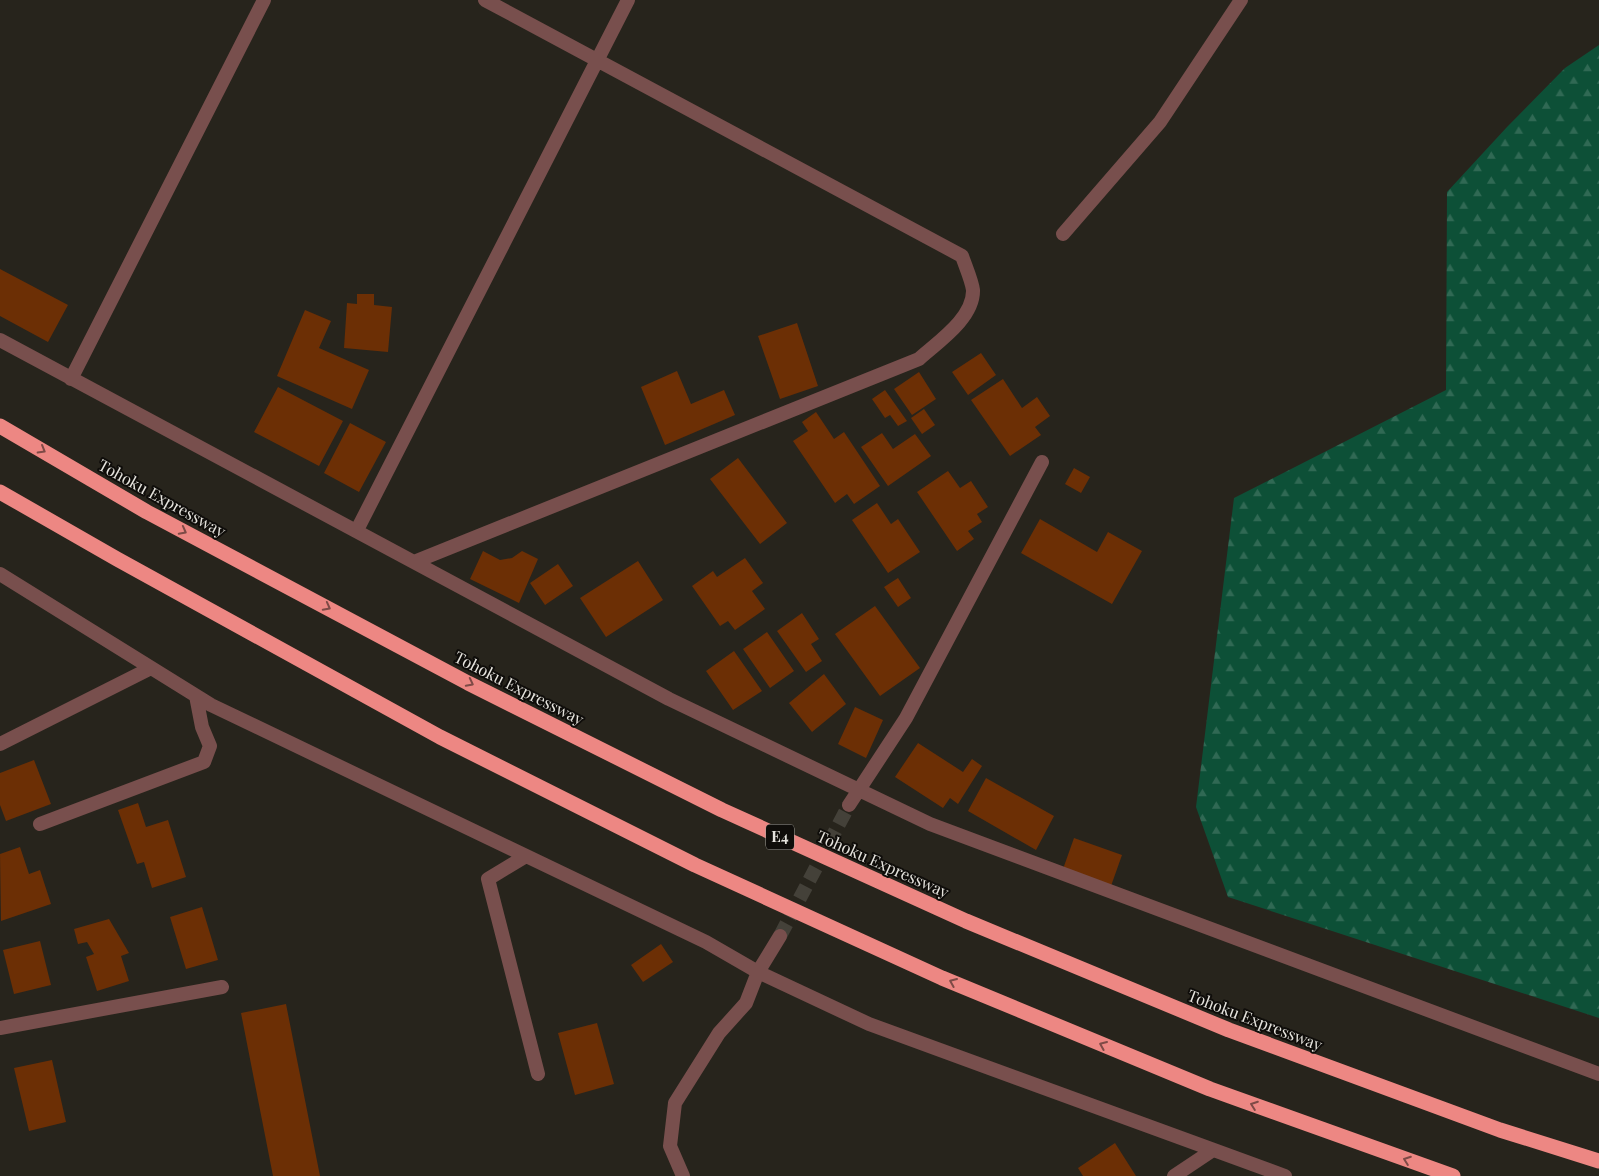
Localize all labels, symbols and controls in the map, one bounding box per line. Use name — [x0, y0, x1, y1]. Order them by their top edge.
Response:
one-way arrow — [37, 444, 46, 454]
street label: Tohoku Expressway — [95, 454, 230, 541]
one-way arrow — [178, 525, 187, 535]
one-way arrow — [321, 601, 330, 611]
street label: Tohoku Expressway — [451, 646, 588, 729]
one-way arrow — [465, 677, 474, 687]
road number: E4 — [766, 824, 794, 850]
street label: Tohoku Expressway — [814, 825, 953, 902]
one-way arrow — [949, 978, 958, 988]
street label: Tohoku Expressway — [1185, 984, 1326, 1055]
one-way arrow — [1099, 1040, 1108, 1051]
one-way arrow — [1250, 1101, 1259, 1111]
one-way arrow — [1403, 1156, 1412, 1166]

